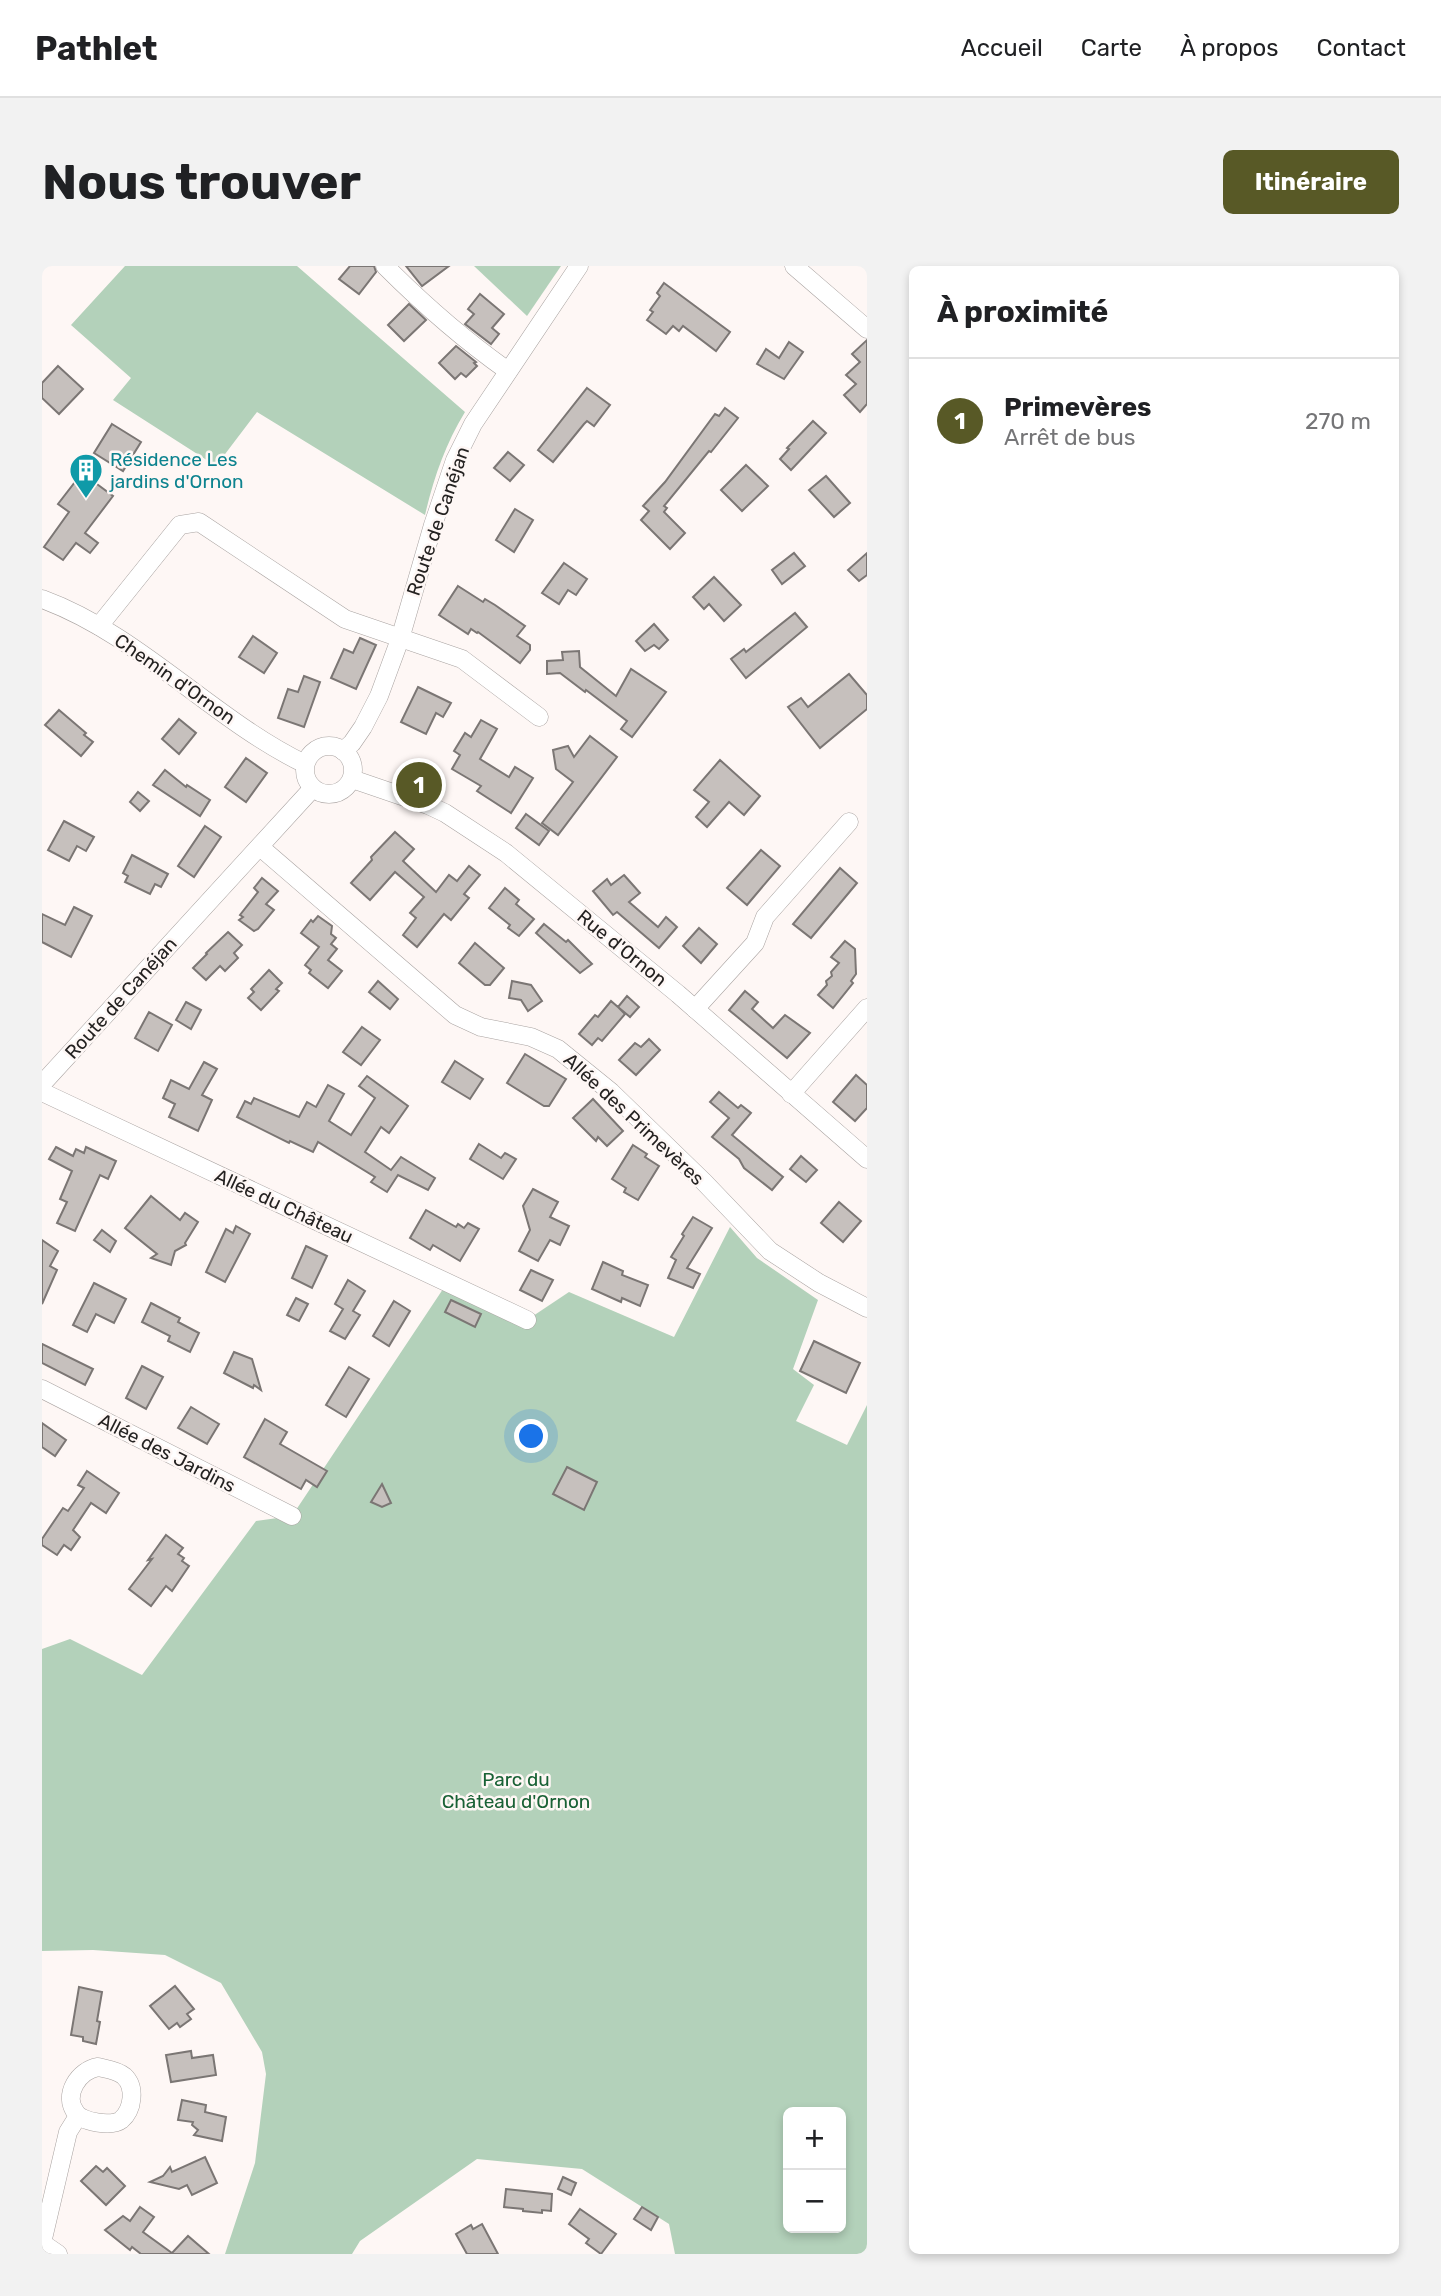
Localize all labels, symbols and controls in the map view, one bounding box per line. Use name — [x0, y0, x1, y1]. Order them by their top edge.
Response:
text: Pathlet — [35, 29, 158, 68]
text: Accueil — [961, 34, 1043, 62]
text: Carte — [1081, 34, 1142, 62]
text: À propos — [1180, 34, 1279, 62]
text: Contact — [1317, 34, 1406, 62]
button: Itinéraire — [1223, 150, 1399, 214]
text: Nous trouver — [42, 153, 361, 211]
text: À proximité — [937, 294, 1108, 330]
text: Primevères — [1004, 392, 1151, 423]
text: 1 — [954, 407, 966, 435]
text: 270 m — [1305, 407, 1371, 435]
text: Arrêt de bus — [1004, 423, 1136, 451]
street label: Route de Canéjan — [402, 443, 474, 599]
place label: Résidence Les jardins d'Ornon — [109, 448, 244, 493]
building icon: Résidence Les jardins d'Ornon — [67, 451, 105, 500]
street label: Chemin d'Ornon — [110, 629, 240, 729]
pin: 1 — [396, 759, 442, 811]
street label: Rue d'Ornon — [573, 905, 671, 991]
street label: Route de Canéjan — [60, 932, 182, 1064]
street label: Allée des Primevères — [559, 1048, 709, 1190]
street label: Allée du Château — [211, 1164, 357, 1248]
street label: Allée des Jardins — [95, 1409, 239, 1497]
your location — [514, 1419, 548, 1453]
park label: Parc du Château d'Ornon — [442, 1768, 590, 1813]
map controls — [783, 2107, 846, 2233]
button: + — [783, 2107, 846, 2170]
button: − — [783, 2170, 846, 2233]

